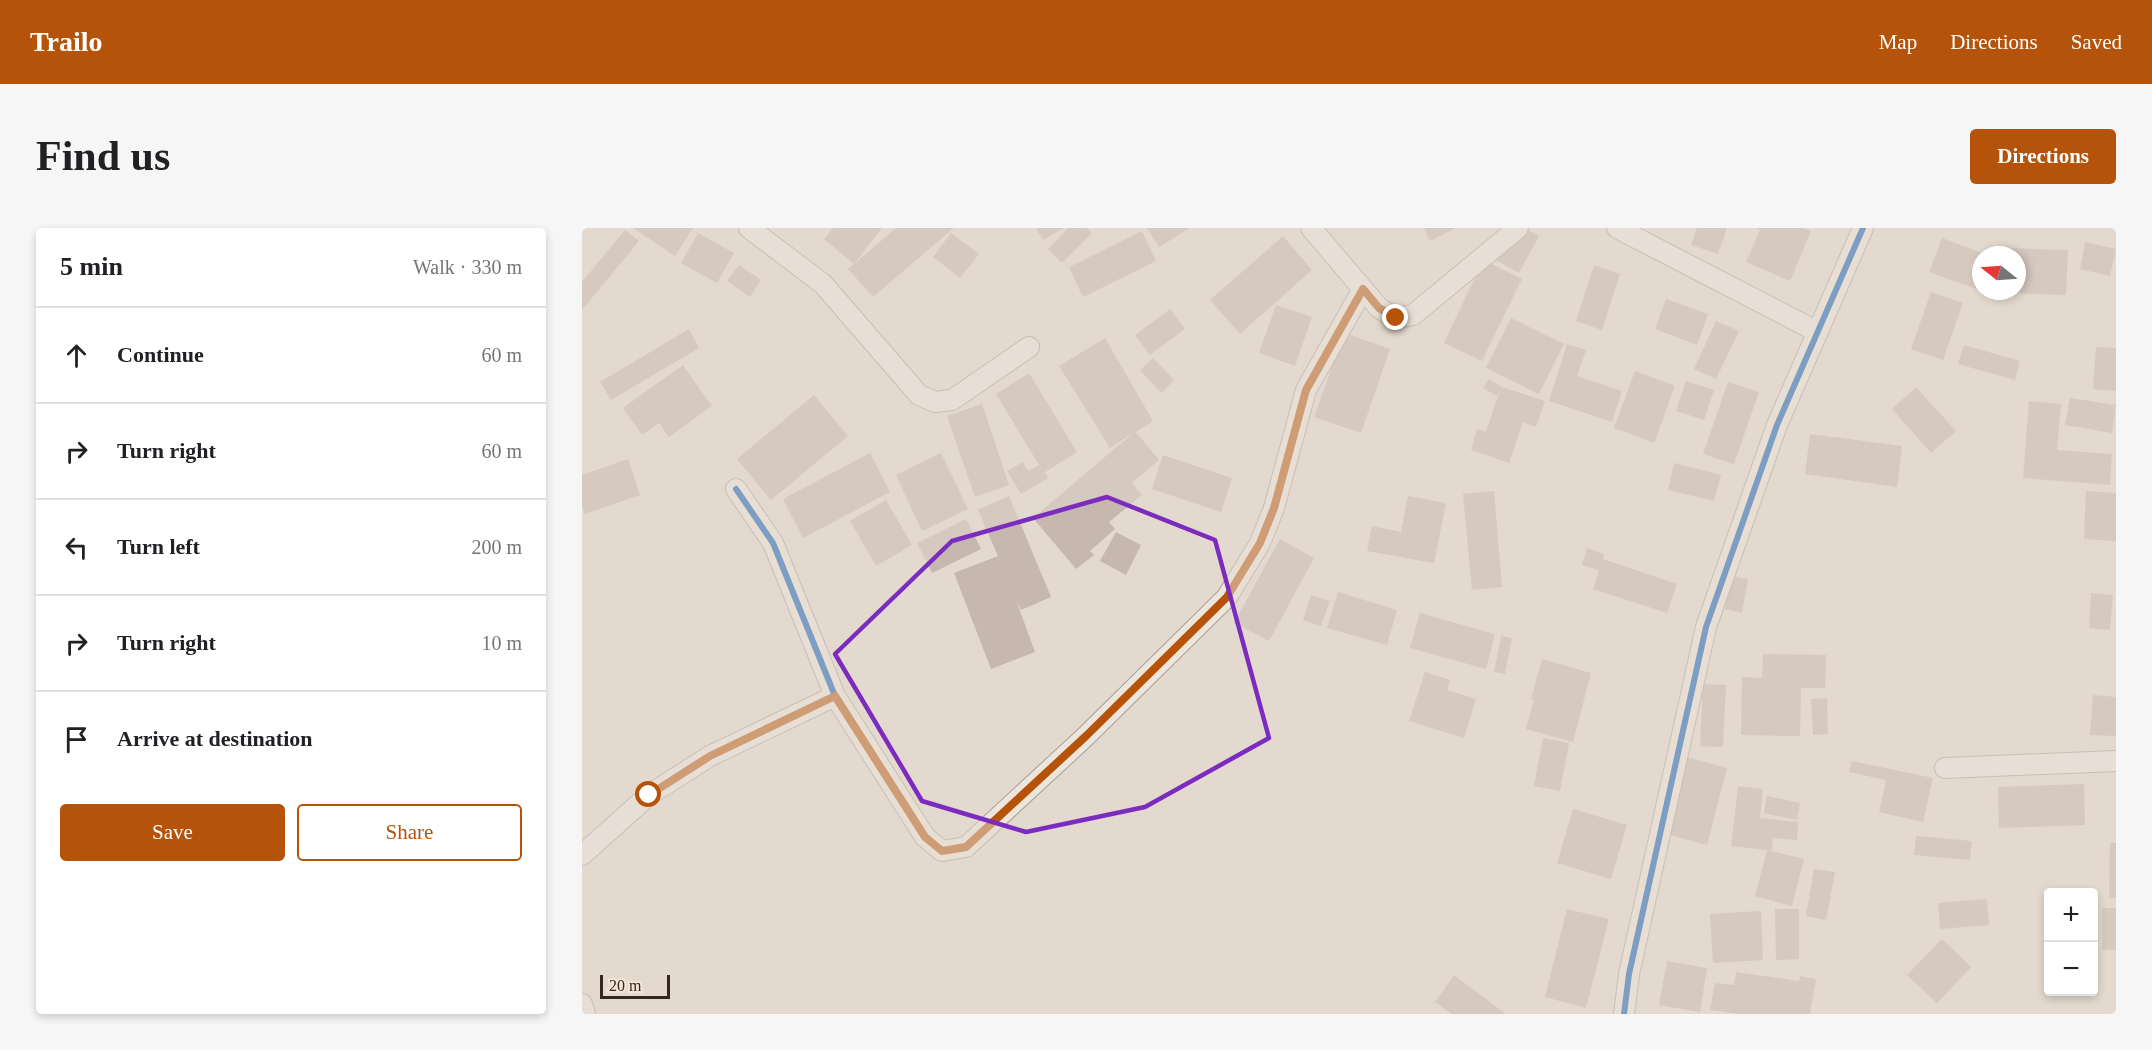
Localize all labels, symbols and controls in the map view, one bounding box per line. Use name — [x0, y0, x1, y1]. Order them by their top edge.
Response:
text: Trailo — [30, 26, 103, 57]
text: Map — [1879, 30, 1917, 54]
text: Directions — [1950, 30, 2038, 54]
text: Saved — [2071, 30, 2122, 54]
button: Directions — [1970, 129, 2116, 184]
text: Find us — [36, 133, 170, 179]
north arrow — [1972, 246, 2026, 300]
text: 5 min — [60, 252, 123, 281]
text: Walk · 330 m — [413, 256, 522, 278]
route end — [1382, 304, 1408, 330]
icon: ahead — [60, 339, 93, 372]
text: Continue — [117, 342, 204, 367]
text: 60 m — [481, 344, 522, 366]
icon: right — [60, 435, 93, 468]
text: Turn right — [117, 438, 216, 463]
text: 60 m — [481, 440, 522, 462]
icon: left — [60, 531, 93, 564]
text: Turn left — [117, 534, 200, 559]
text: 200 m — [471, 536, 522, 558]
icon: right — [60, 627, 93, 660]
text: Turn right — [117, 630, 216, 655]
text: 10 m — [481, 632, 522, 654]
icon: arrive — [60, 723, 93, 756]
text: Arrive at destination — [117, 726, 313, 751]
route start — [635, 781, 661, 807]
button: Save — [60, 804, 285, 861]
button: Share — [297, 804, 522, 861]
map controls — [2044, 888, 2098, 996]
button: + — [2044, 888, 2098, 942]
button: − — [2044, 942, 2098, 996]
scale bar — [600, 972, 670, 1000]
text: 20 m — [609, 977, 641, 994]

